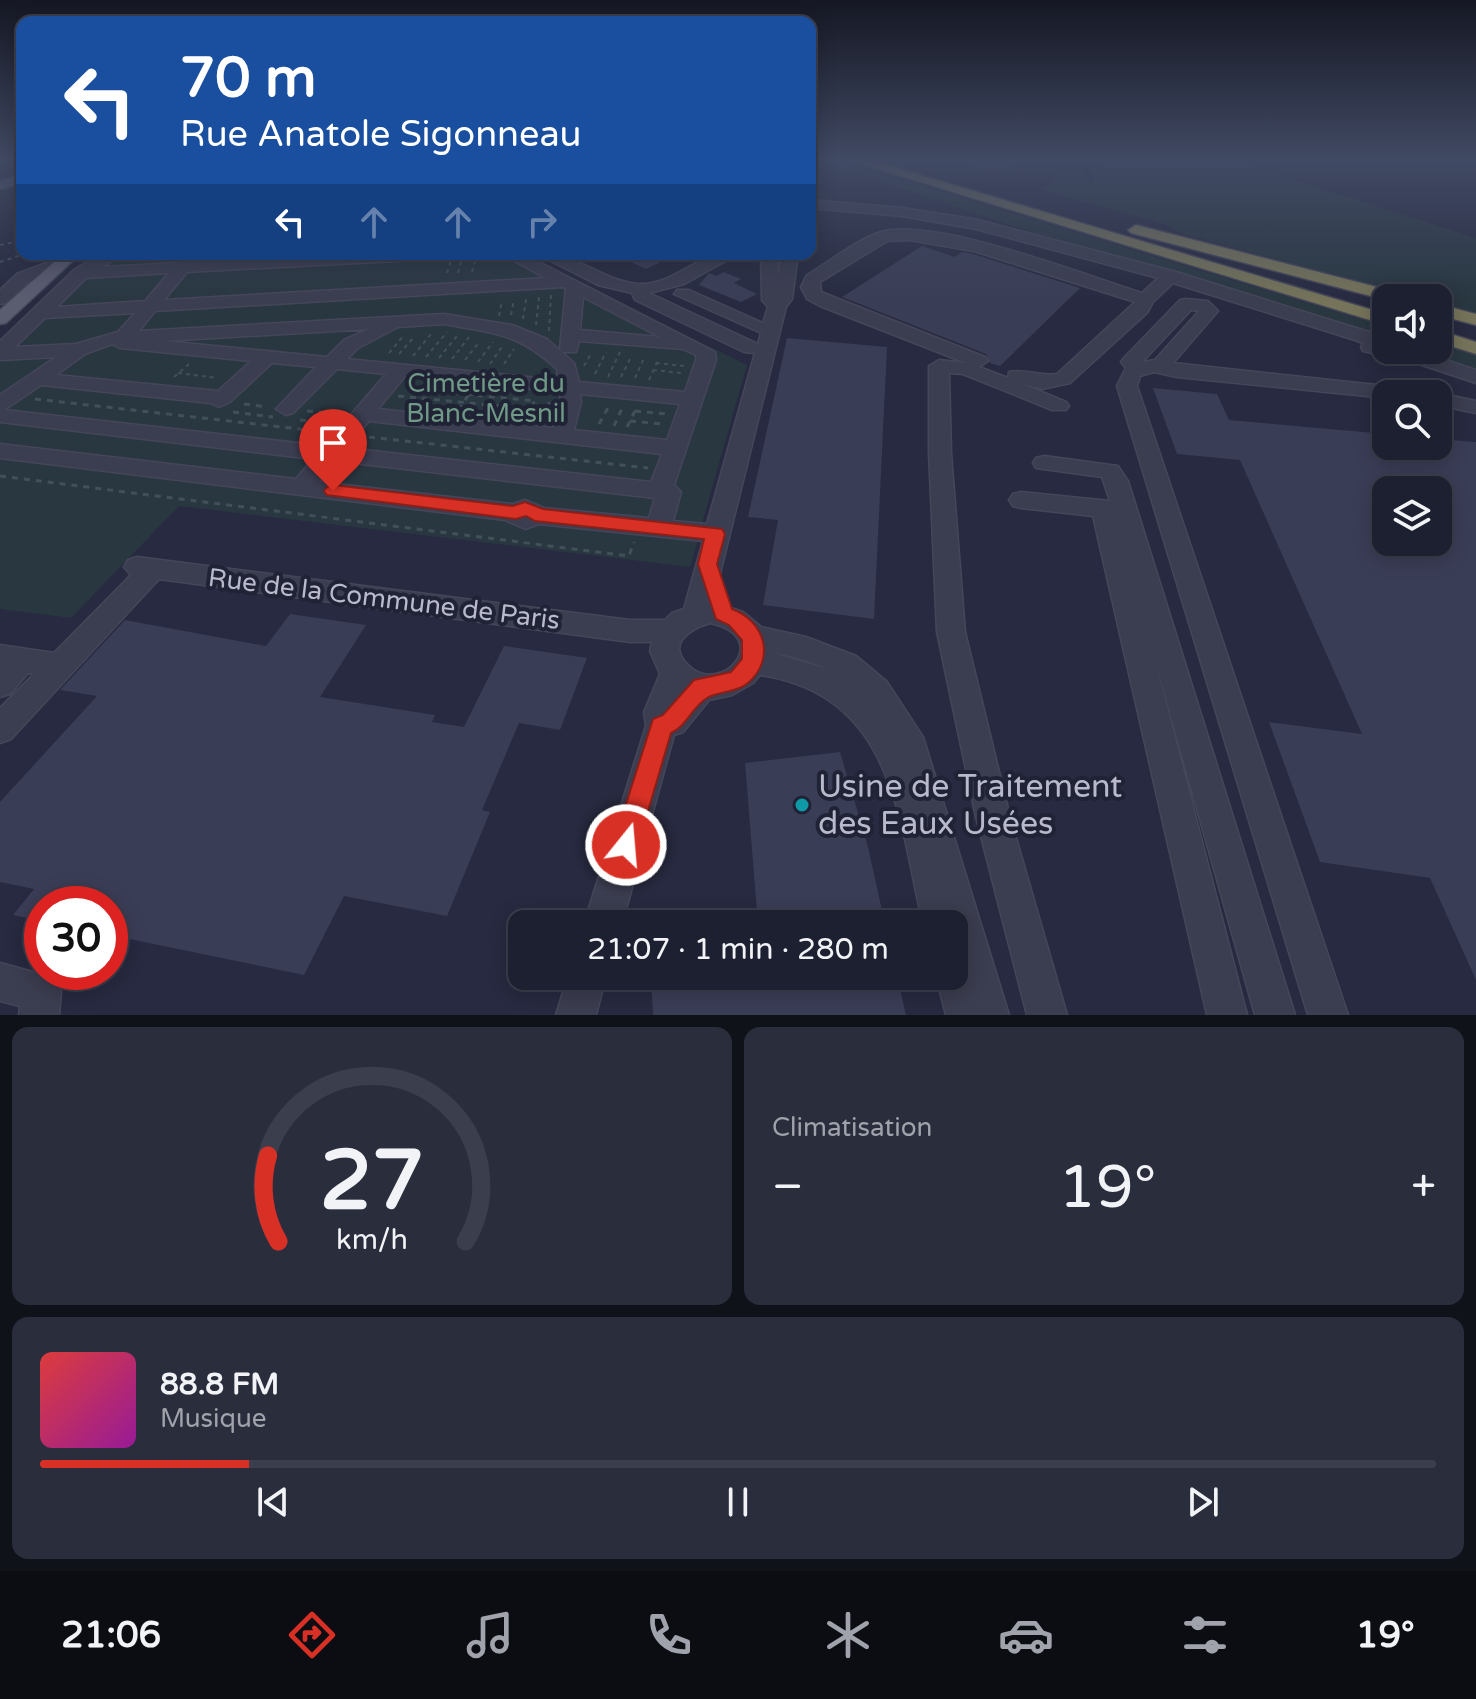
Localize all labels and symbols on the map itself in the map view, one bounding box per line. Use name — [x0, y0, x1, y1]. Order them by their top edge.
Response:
park label: Cimetière du Blanc-Mesnil — [406, 368, 566, 429]
pin — [299, 409, 367, 491]
street label: Rue de la Commune de Paris — [206, 562, 562, 636]
place label: Usine de Traitement des Eaux Usées — [818, 768, 1122, 843]
marker: Usine de Traitement des Eaux Usées — [793, 796, 811, 814]
position arrow — [584, 803, 668, 887]
speed limit sign: 30 — [24, 886, 128, 990]

